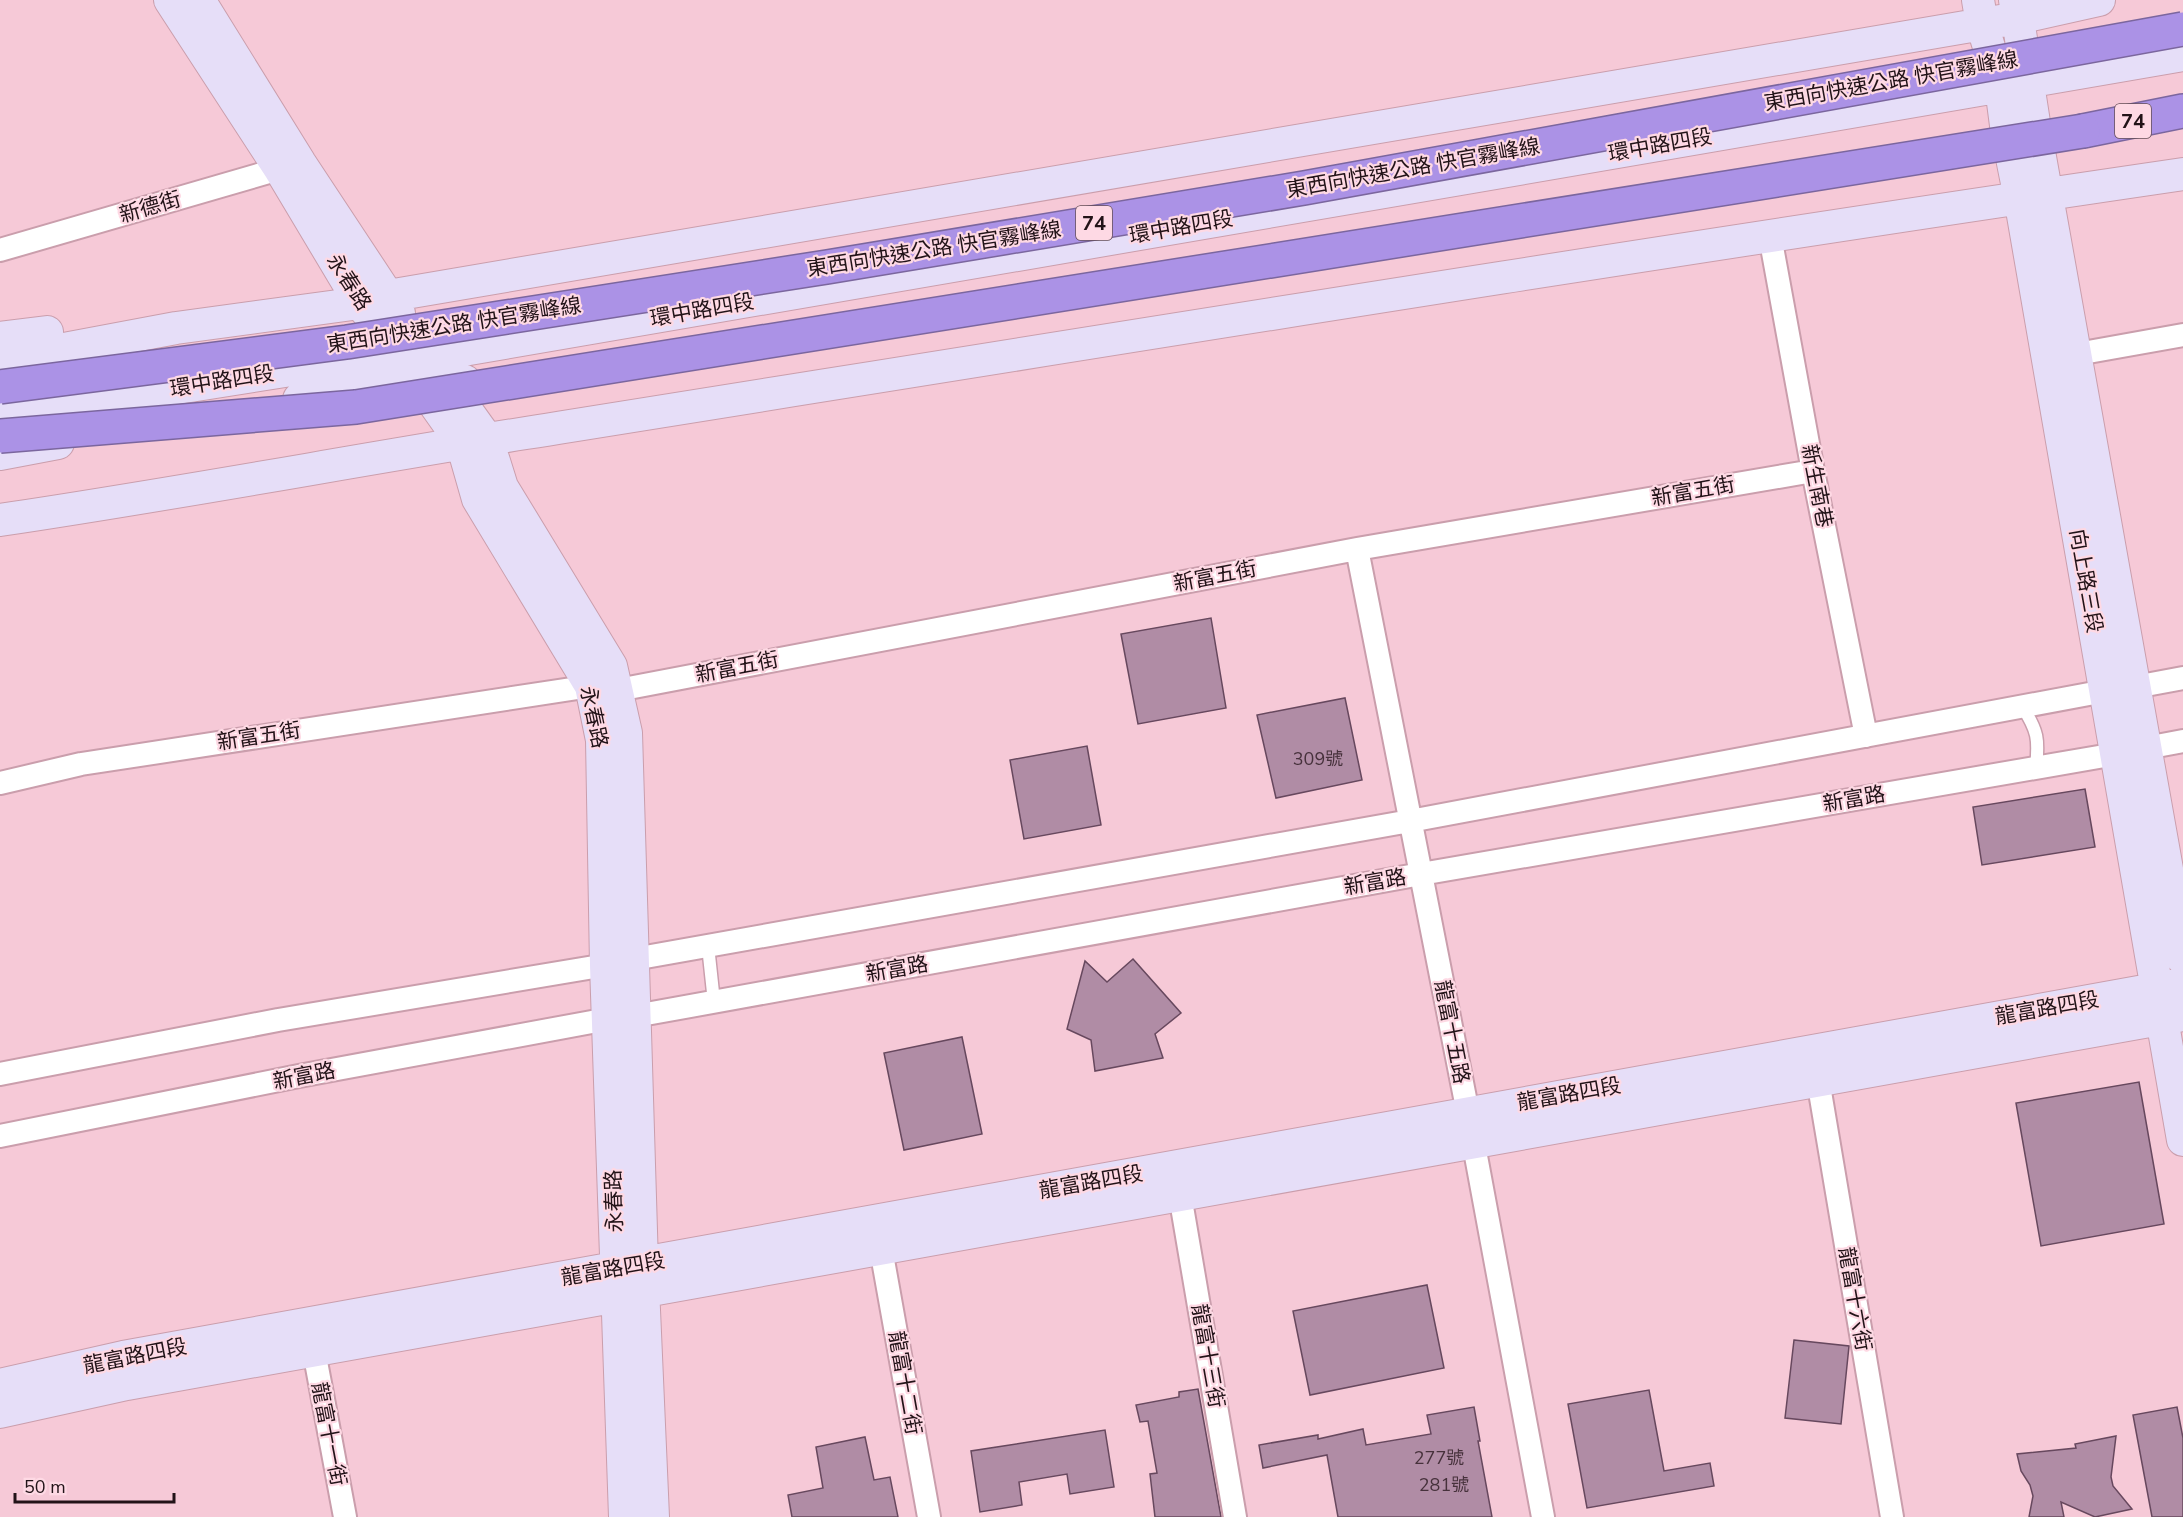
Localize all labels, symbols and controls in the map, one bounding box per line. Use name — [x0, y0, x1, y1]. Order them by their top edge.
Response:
street label: 東西向快速公路 快官霧峰線 — [1762, 45, 2020, 117]
road number: 74 — [2115, 104, 2151, 138]
street label: 環中路四段 — [1606, 122, 1714, 168]
street label: 東西向快速公路 快官霧峰線 — [1284, 132, 1542, 204]
street label: 新德街 — [116, 185, 184, 229]
street label: 環中路四段 — [1127, 204, 1235, 250]
road number: 74 — [1076, 206, 1112, 240]
street label: 東西向快速公路 快官霧峰線 — [805, 215, 1063, 283]
street label: 永春路 — [320, 248, 378, 316]
street label: 環中路四段 — [648, 287, 756, 333]
street label: 東西向快速公路 快官霧峰線 — [325, 291, 583, 359]
street label: 環中路四段 — [168, 359, 276, 403]
street label: 新生南巷 — [1795, 442, 1839, 530]
street label: 新富五街 — [1649, 470, 1737, 512]
street label: 向上路三段 — [2063, 527, 2109, 635]
street label: 新富五街 — [1171, 554, 1259, 598]
street label: 新富五街 — [693, 645, 781, 689]
street label: 永春路 — [574, 683, 614, 751]
street label: 新富五街 — [215, 716, 303, 756]
house number: 309號 — [1293, 747, 1343, 771]
street label: 新富路 — [1821, 780, 1887, 818]
street label: 新富路 — [1342, 863, 1408, 901]
street label: 新富路 — [864, 950, 930, 988]
street label: 龍富十五路 — [1428, 978, 1476, 1086]
street label: 龍富路四段 — [1993, 985, 2101, 1031]
street label: 新富路 — [270, 1056, 338, 1096]
street label: 龍富路四段 — [1515, 1071, 1623, 1117]
street label: 龍富路四段 — [1037, 1159, 1145, 1205]
street label: 永春路 — [599, 1169, 629, 1233]
street label: 龍富十六街 — [1832, 1245, 1878, 1353]
street label: 龍富路四段 — [559, 1246, 667, 1292]
street label: 龍富十三街 — [1185, 1302, 1231, 1410]
street label: 龍富十二街 — [882, 1329, 928, 1437]
street label: 龍富路四段 — [81, 1332, 189, 1380]
street label: 龍富十一街 — [305, 1380, 353, 1488]
house number: 277號 — [1414, 1446, 1464, 1470]
scale bar — [15, 1466, 174, 1504]
house number: 281號 — [1419, 1473, 1469, 1497]
text: 50 m — [24, 1475, 66, 1499]

